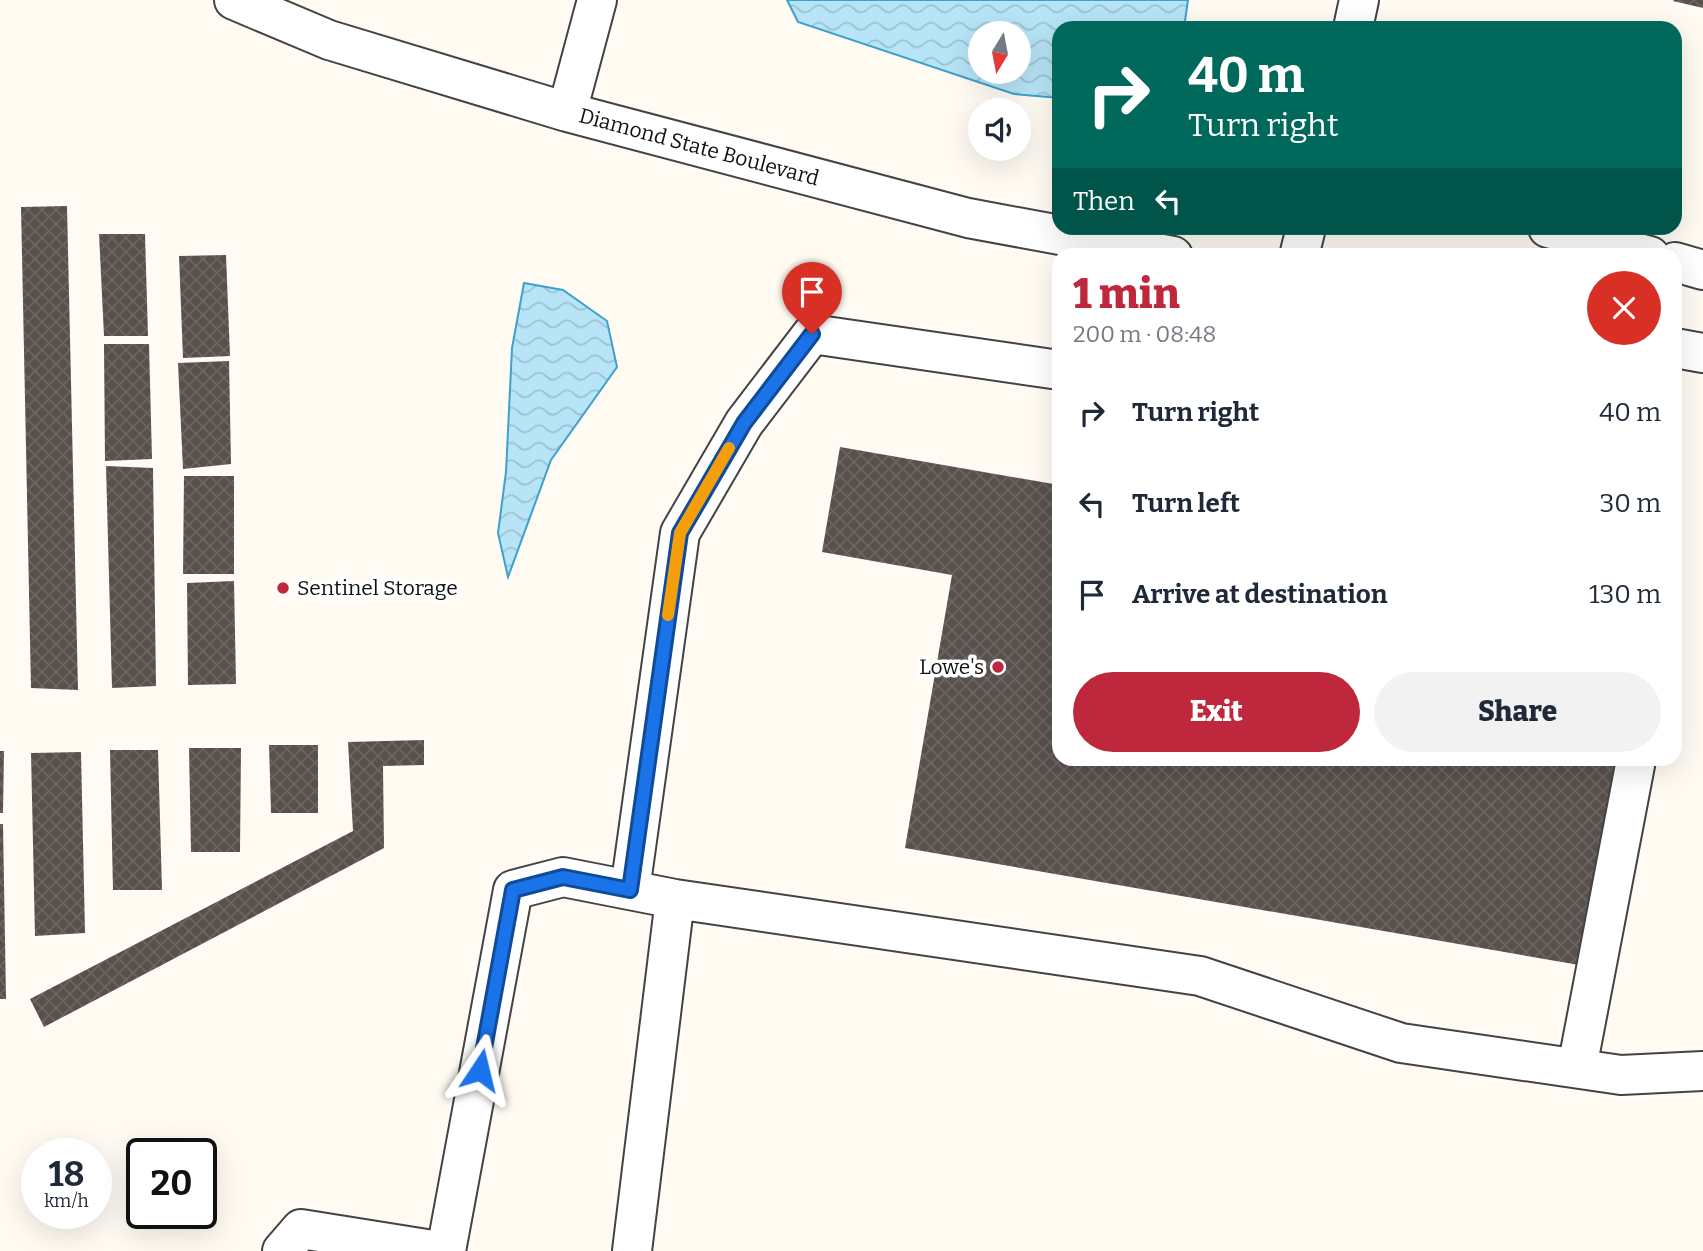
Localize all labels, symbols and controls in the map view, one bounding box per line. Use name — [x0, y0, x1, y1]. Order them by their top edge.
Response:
north arrow — [968, 21, 1031, 84]
map controls — [968, 21, 1031, 161]
text: 40 m — [1188, 46, 1305, 105]
icon: right — [1073, 49, 1164, 140]
button: sound — [968, 98, 1031, 161]
street label: Diamond State Boulevard — [576, 102, 822, 192]
text: Turn right — [1188, 106, 1339, 144]
icon: left — [1149, 182, 1187, 220]
text: Then — [1073, 186, 1135, 217]
pin — [782, 262, 842, 334]
text: 1 min — [1073, 269, 1180, 319]
button: close — [1587, 271, 1661, 345]
icon: arrive — [793, 273, 831, 311]
text: 200 m · 08:48 — [1073, 320, 1216, 348]
icon: right — [1073, 394, 1111, 432]
text: Turn right — [1132, 397, 1259, 428]
text: 40 m — [1599, 397, 1661, 428]
icon: left — [1073, 485, 1111, 523]
text: Turn left — [1132, 488, 1240, 519]
text: 30 m — [1600, 488, 1661, 519]
place label: Sentinel Storage — [297, 575, 458, 601]
icon: arrive — [1073, 576, 1111, 614]
text: Arrive at destination — [1132, 579, 1387, 610]
text: 130 m — [1589, 579, 1661, 610]
marker: Sentinel Storage — [275, 580, 291, 596]
place label: Lowe's — [919, 654, 984, 680]
marker: Lowe's — [990, 659, 1006, 675]
button: Exit — [1073, 672, 1360, 752]
button: Share — [1374, 672, 1661, 752]
position arrow — [443, 1033, 517, 1107]
speed limit sign: 20 — [126, 1138, 217, 1229]
text: 18 — [48, 1153, 85, 1195]
text: km/h — [44, 1190, 89, 1212]

